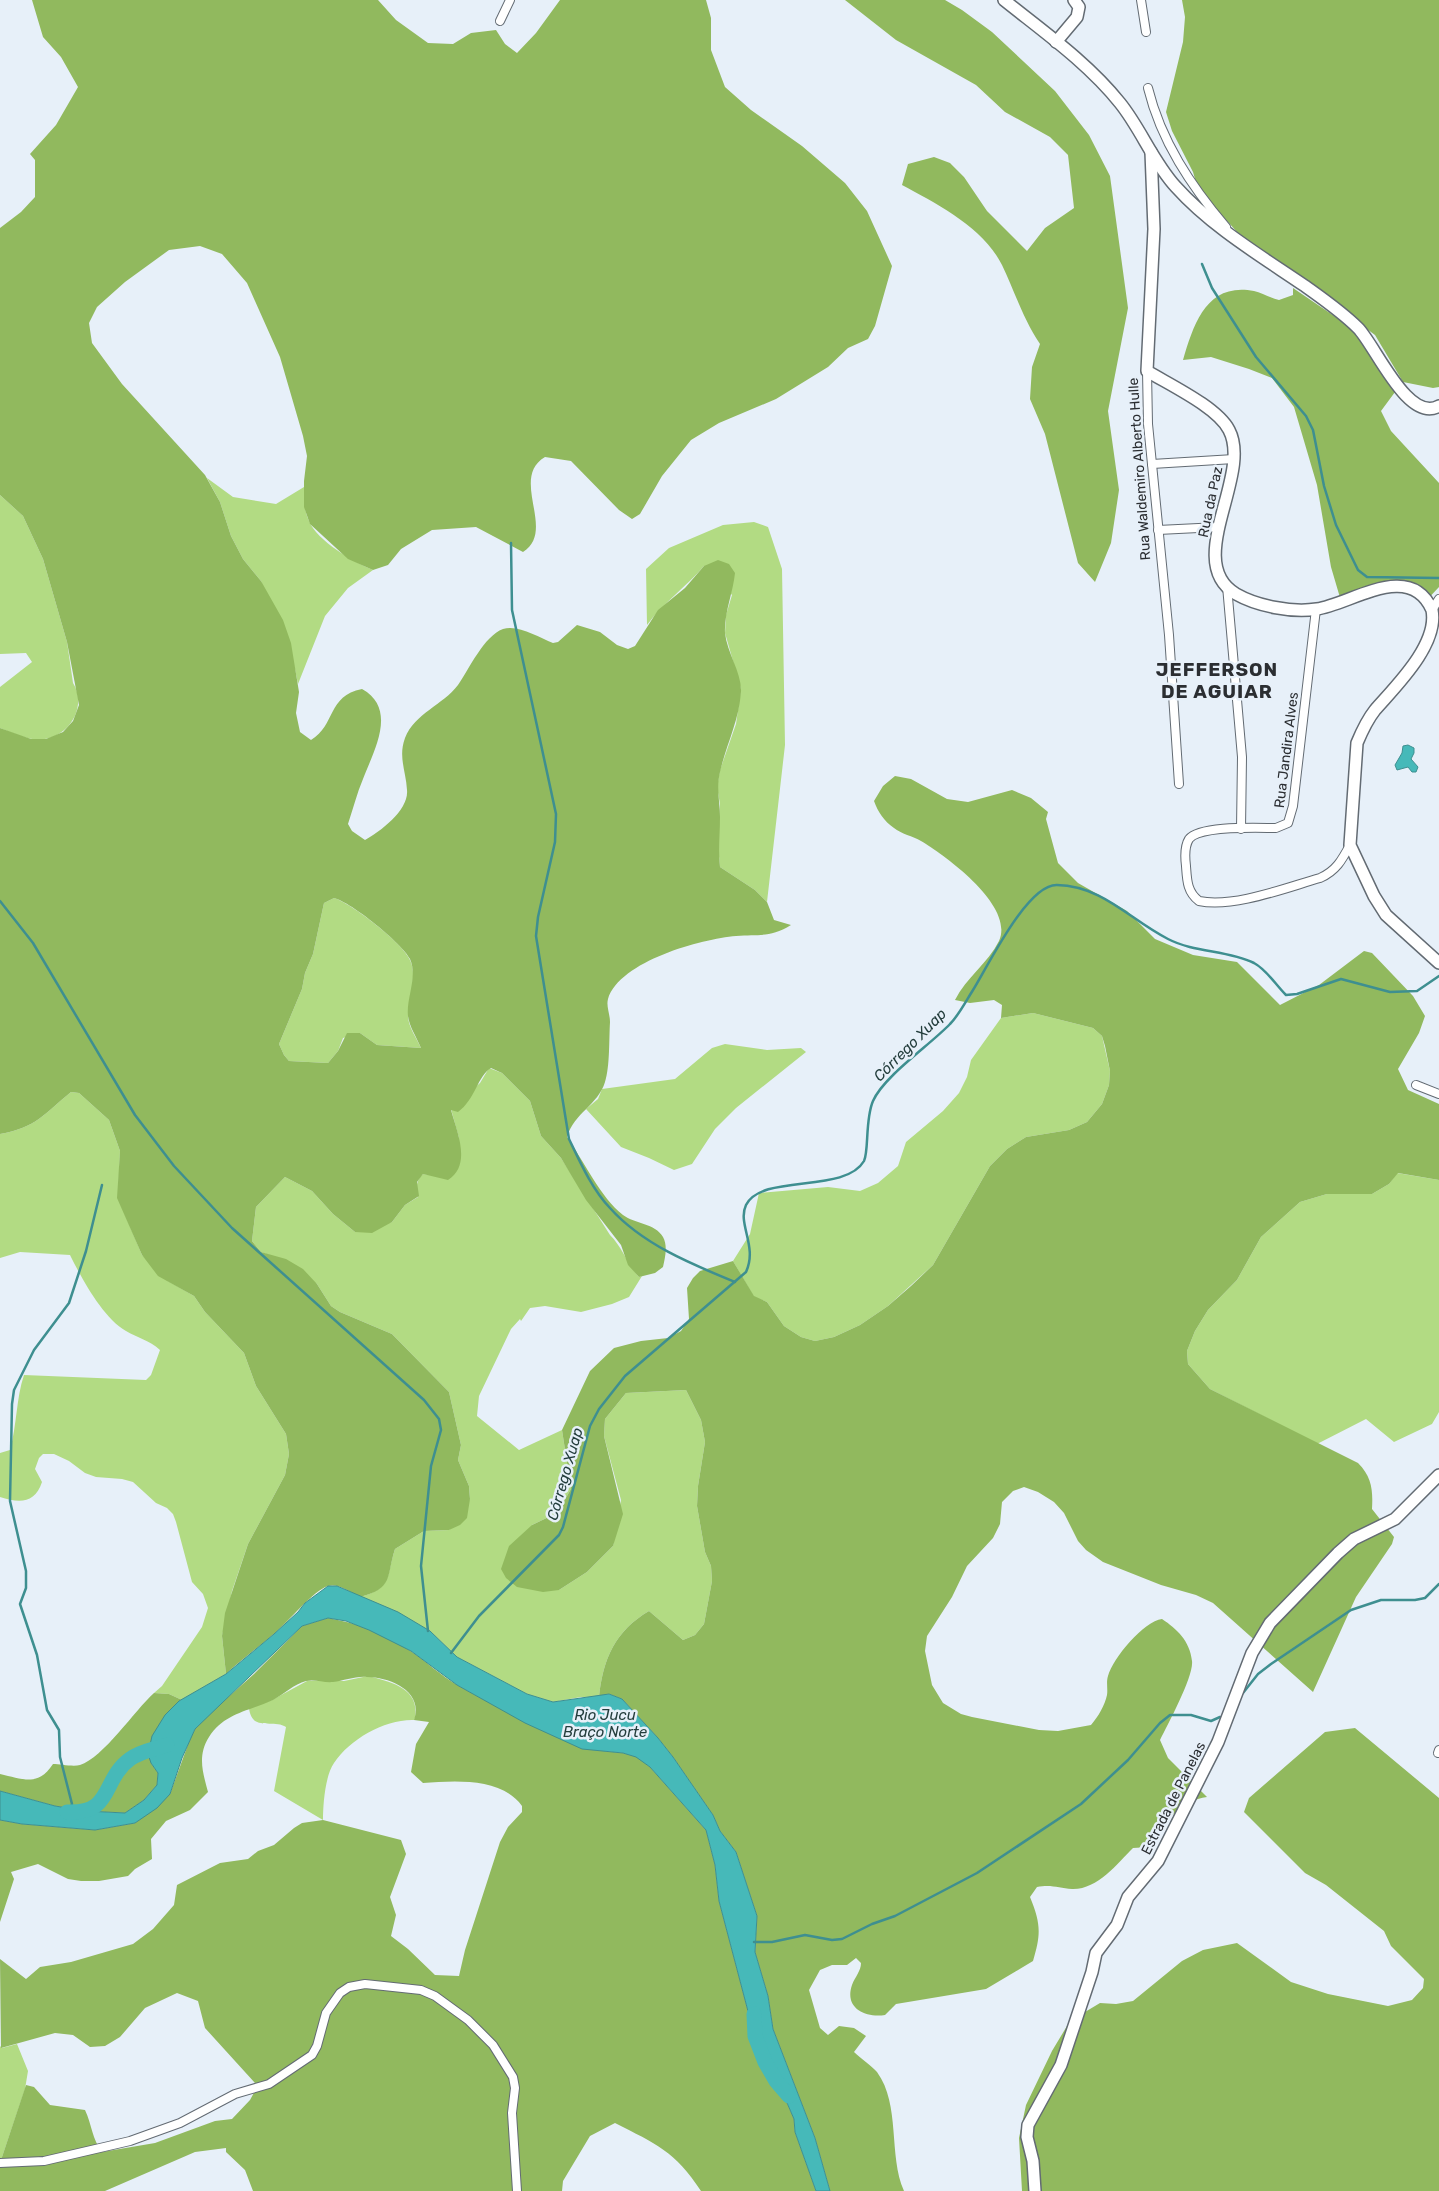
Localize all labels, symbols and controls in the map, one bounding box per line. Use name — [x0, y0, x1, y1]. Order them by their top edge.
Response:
street label: Rua Waldemiro Alberto Hulle — [1125, 377, 1154, 561]
street label: Rua da Paz — [1195, 465, 1226, 539]
district label: JEFFERSON DE AGUIAR — [1156, 658, 1278, 703]
street label: Rua Jandira Alves — [1271, 691, 1302, 809]
water label: Córrego Xuap — [870, 1005, 950, 1085]
water label: Córrego Xuap — [543, 1426, 587, 1522]
water label: Rio Jucu Braço Norte — [563, 1706, 648, 1741]
street label: Estrada de Panelas — [1138, 1739, 1209, 1857]

